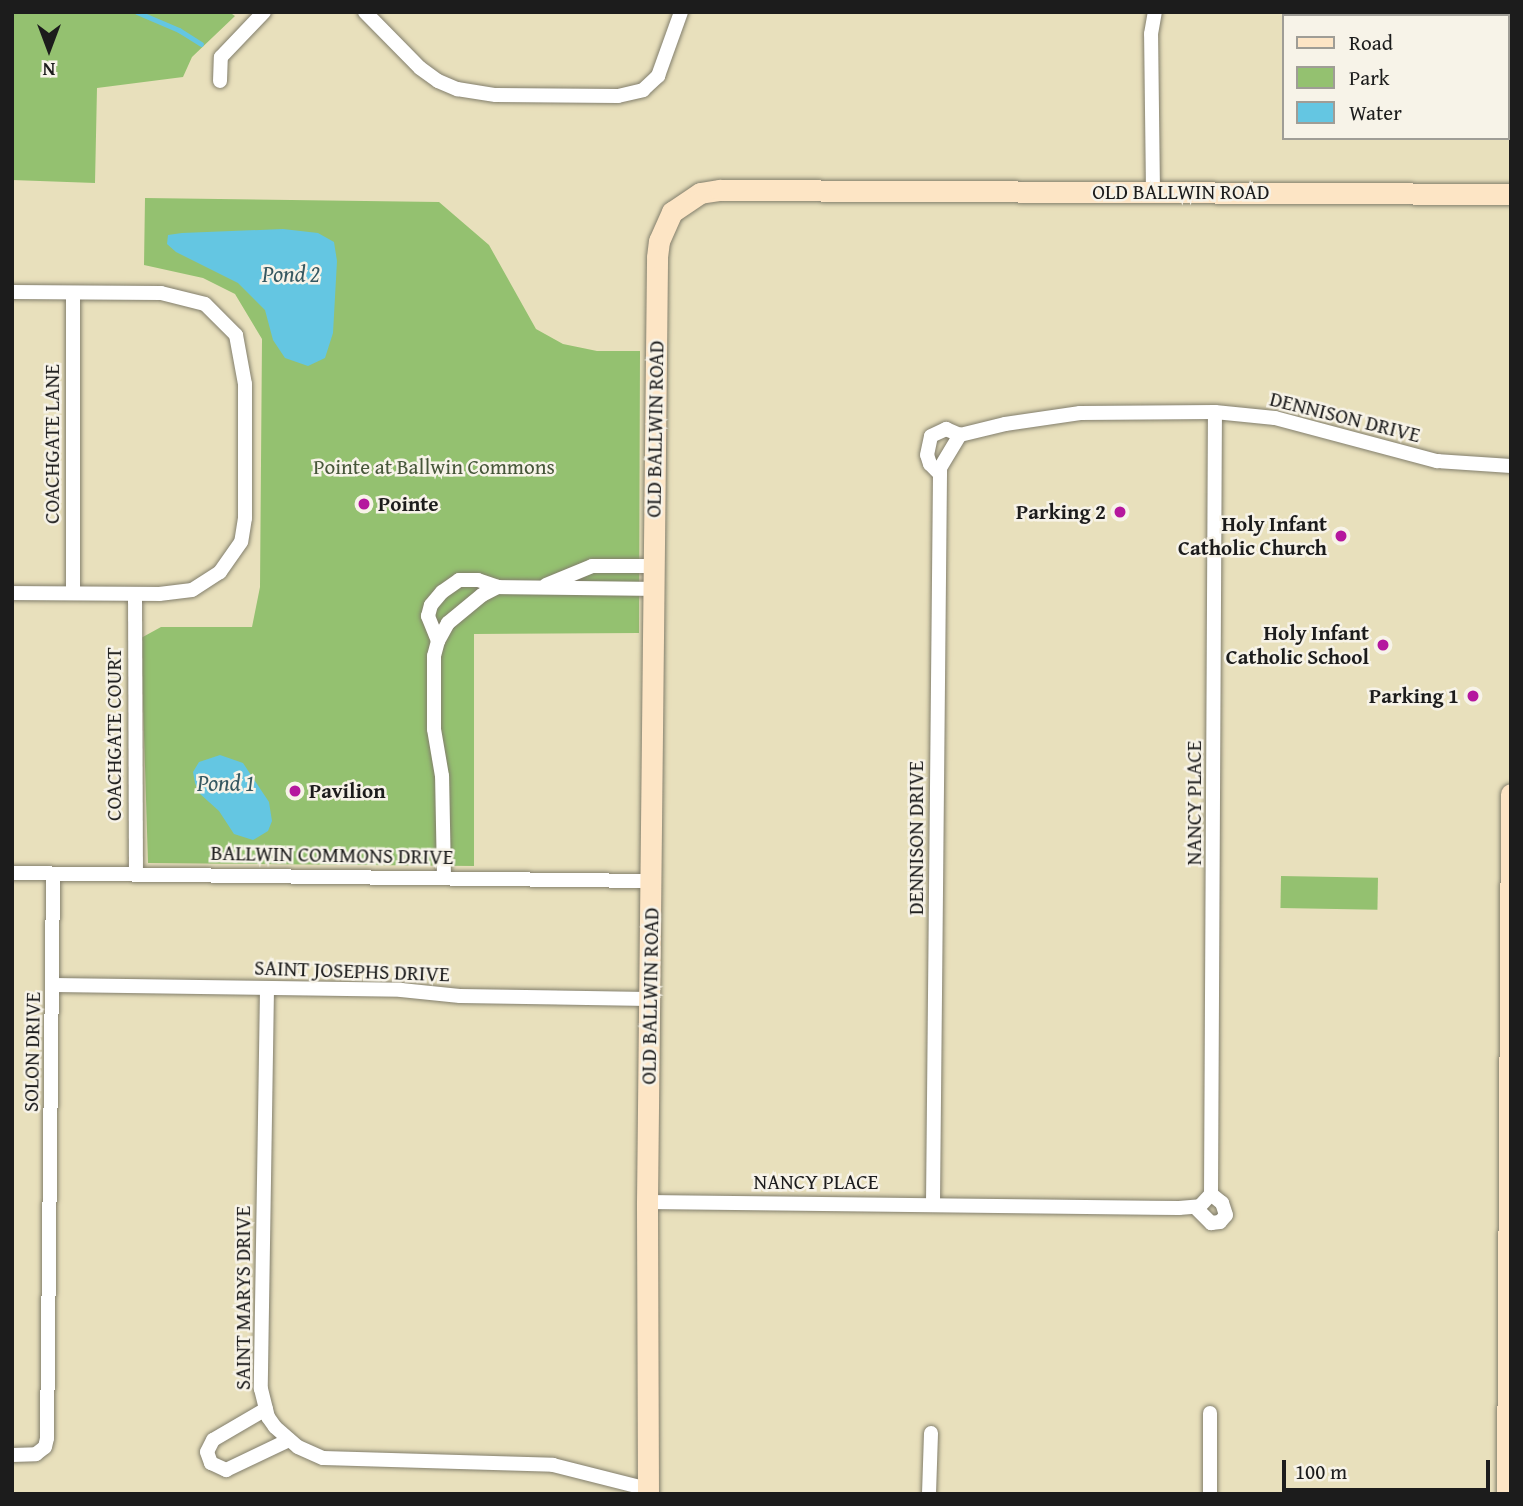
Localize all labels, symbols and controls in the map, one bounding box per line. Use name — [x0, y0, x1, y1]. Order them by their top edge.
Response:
north arrow — [14, 14, 84, 84]
legend — [1282, 14, 1509, 140]
text: Road — [1349, 27, 1393, 58]
text: N — [43, 56, 55, 84]
text: Park — [1349, 62, 1390, 93]
text: Water — [1349, 97, 1402, 128]
street label: OLD BALLWIN ROAD — [1092, 179, 1270, 205]
water label: Pond 2 — [262, 260, 320, 288]
street label: OLD BALLWIN ROAD — [641, 340, 669, 518]
street label: COACHGATE LANE — [39, 364, 65, 524]
street label: DENNISON DRIVE — [1267, 386, 1423, 448]
park label: Pointe at Ballwin Commons — [313, 454, 555, 480]
place label: Pointe — [378, 491, 439, 517]
marker: Pointe — [356, 496, 372, 512]
place label: Parking 2 — [1016, 499, 1106, 525]
marker: Parking 2 — [1112, 504, 1128, 520]
place label: Holy Infant Catholic Church — [1178, 511, 1327, 561]
marker: Holy Infant Catholic Church — [1333, 528, 1349, 544]
place label: Holy Infant Catholic School — [1226, 620, 1369, 670]
marker: Holy Infant Catholic School — [1375, 637, 1391, 653]
street label: COACHGATE COURT — [101, 647, 127, 821]
place label: Parking 1 — [1369, 683, 1459, 709]
marker: Parking 1 — [1465, 688, 1481, 704]
street label: NANCY PLACE — [1181, 741, 1207, 865]
street label: DENNISON DRIVE — [903, 761, 929, 915]
water label: Pond 1 — [197, 769, 255, 797]
place label: Pavilion — [309, 778, 386, 804]
marker: Pavilion — [287, 783, 303, 799]
street label: BALLWIN COMMONS DRIVE — [210, 840, 454, 870]
street label: OLD BALLWIN ROAD — [636, 907, 664, 1085]
street label: SAINT JOSEPHS DRIVE — [254, 955, 450, 987]
street label: SOLON DRIVE — [18, 992, 46, 1112]
street label: NANCY PLACE — [754, 1169, 878, 1195]
street label: SAINT MARYS DRIVE — [230, 1206, 256, 1390]
scale bar — [1285, 1446, 1493, 1490]
text: 100 m — [1295, 1456, 1347, 1487]

